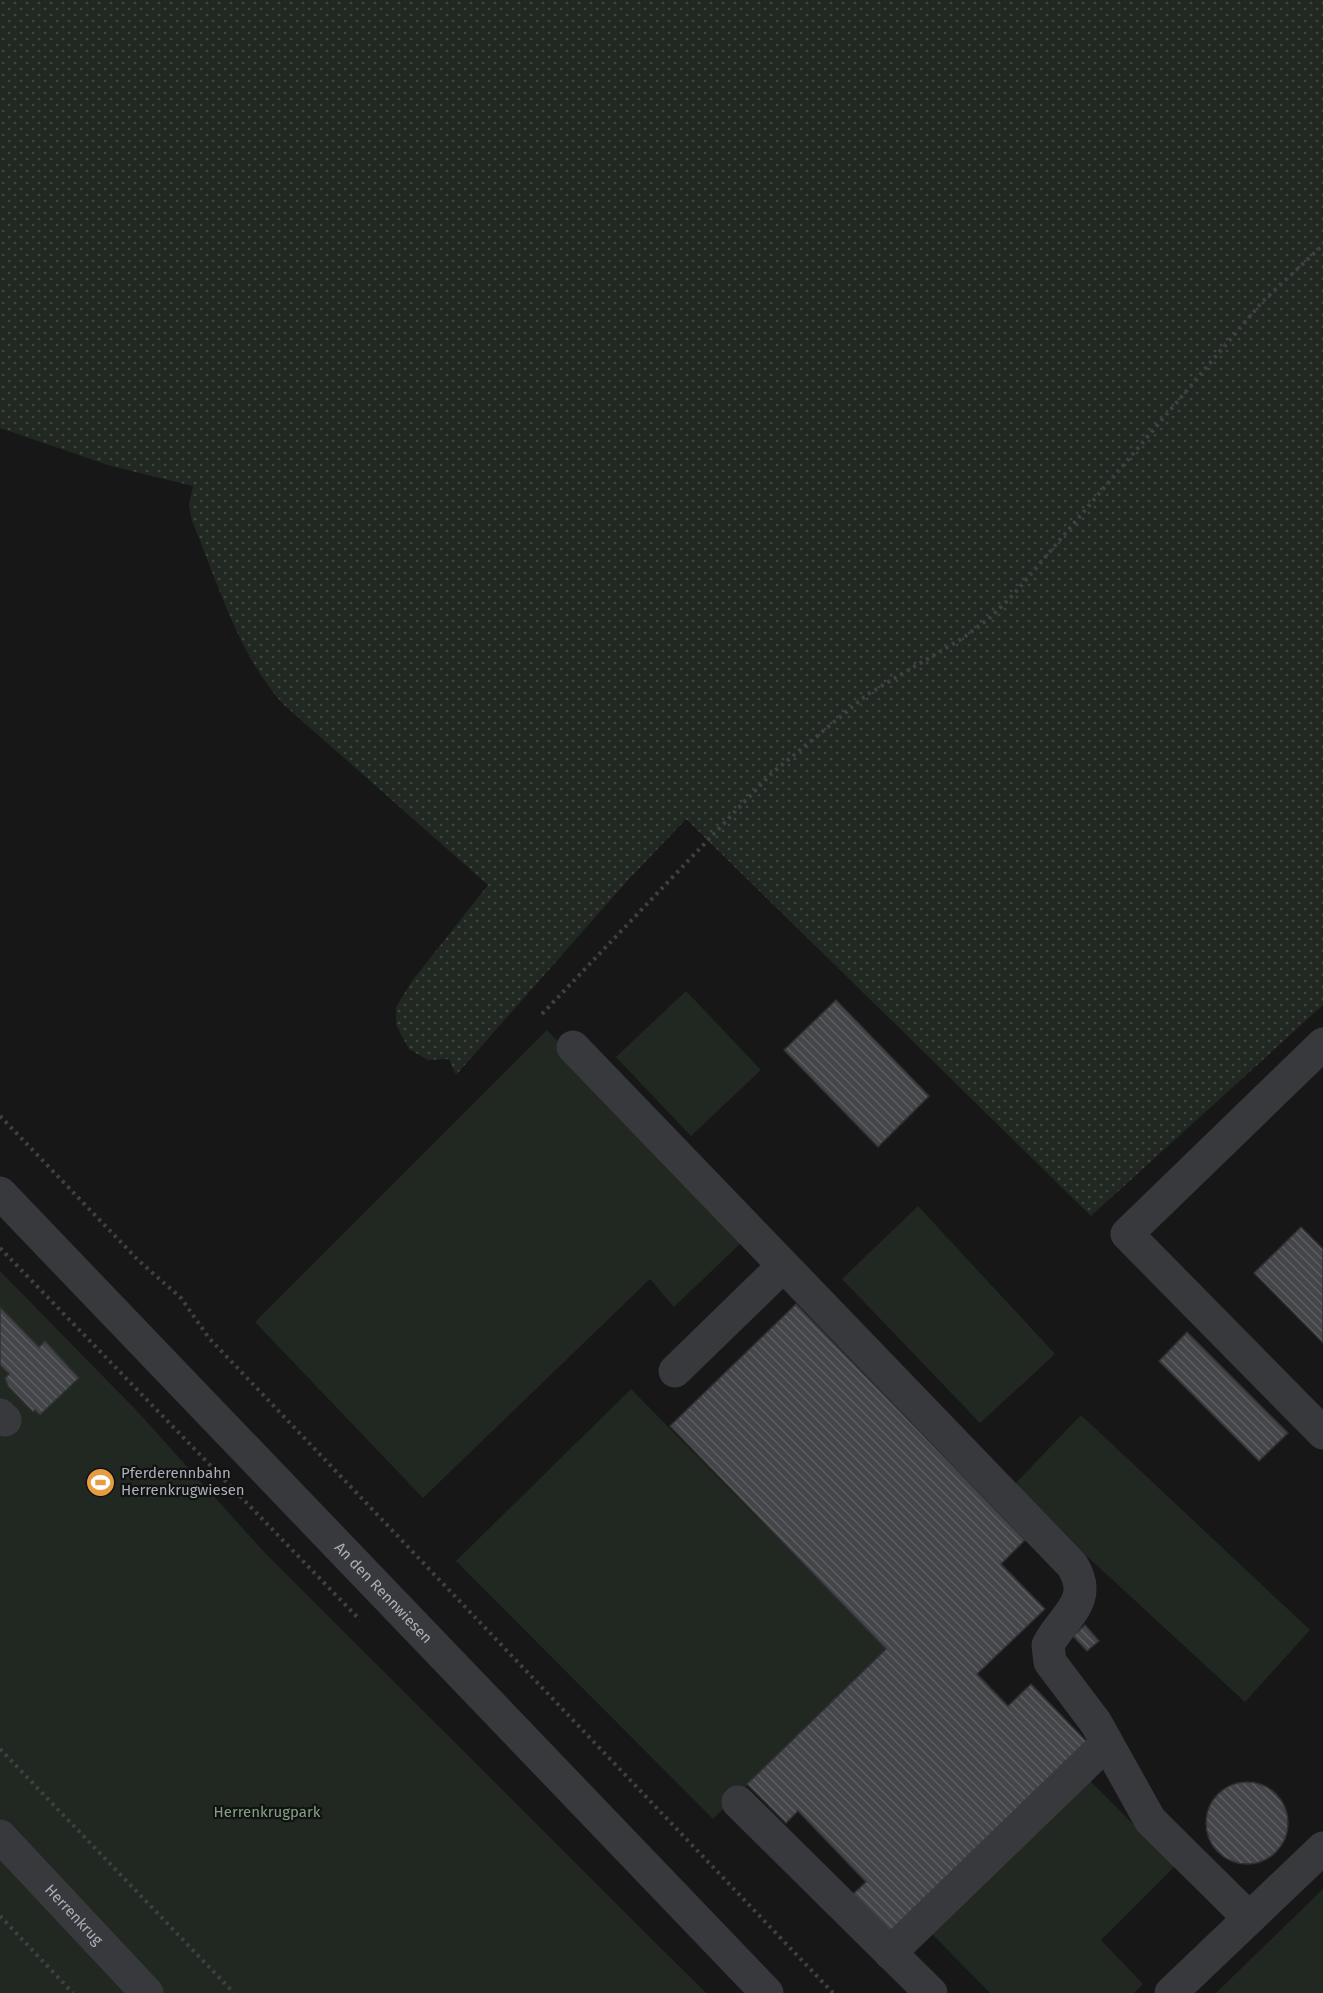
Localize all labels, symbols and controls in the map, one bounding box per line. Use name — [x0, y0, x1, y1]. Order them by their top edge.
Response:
place label: Pferderennbahn Herrenkrugwiesen — [121, 1464, 245, 1499]
sports icon: Pferderennbahn Herrenkrugwiesen — [84, 1466, 116, 1498]
street label: An den Rennwiesen — [331, 1539, 436, 1647]
park label: Herrenkrugpark — [214, 1803, 321, 1821]
street label: Herrenkrug — [41, 1881, 107, 1949]

